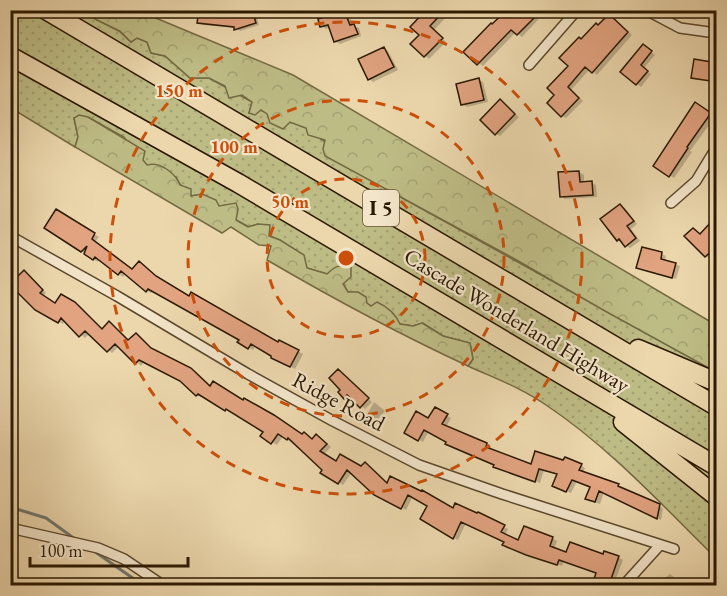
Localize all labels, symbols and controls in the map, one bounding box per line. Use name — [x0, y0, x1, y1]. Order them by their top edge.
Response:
text: 150 m — [155, 79, 203, 102]
text: 100 m — [210, 135, 258, 158]
text: 50 m — [271, 190, 309, 213]
road number: I 5 — [363, 190, 399, 226]
street label: Cascade Wonderland Highway — [399, 241, 635, 400]
centre of rings — [336, 248, 356, 268]
street label: Ridge Road — [287, 365, 391, 438]
scale bar — [30, 530, 188, 568]
text: 100 m — [39, 539, 83, 562]

